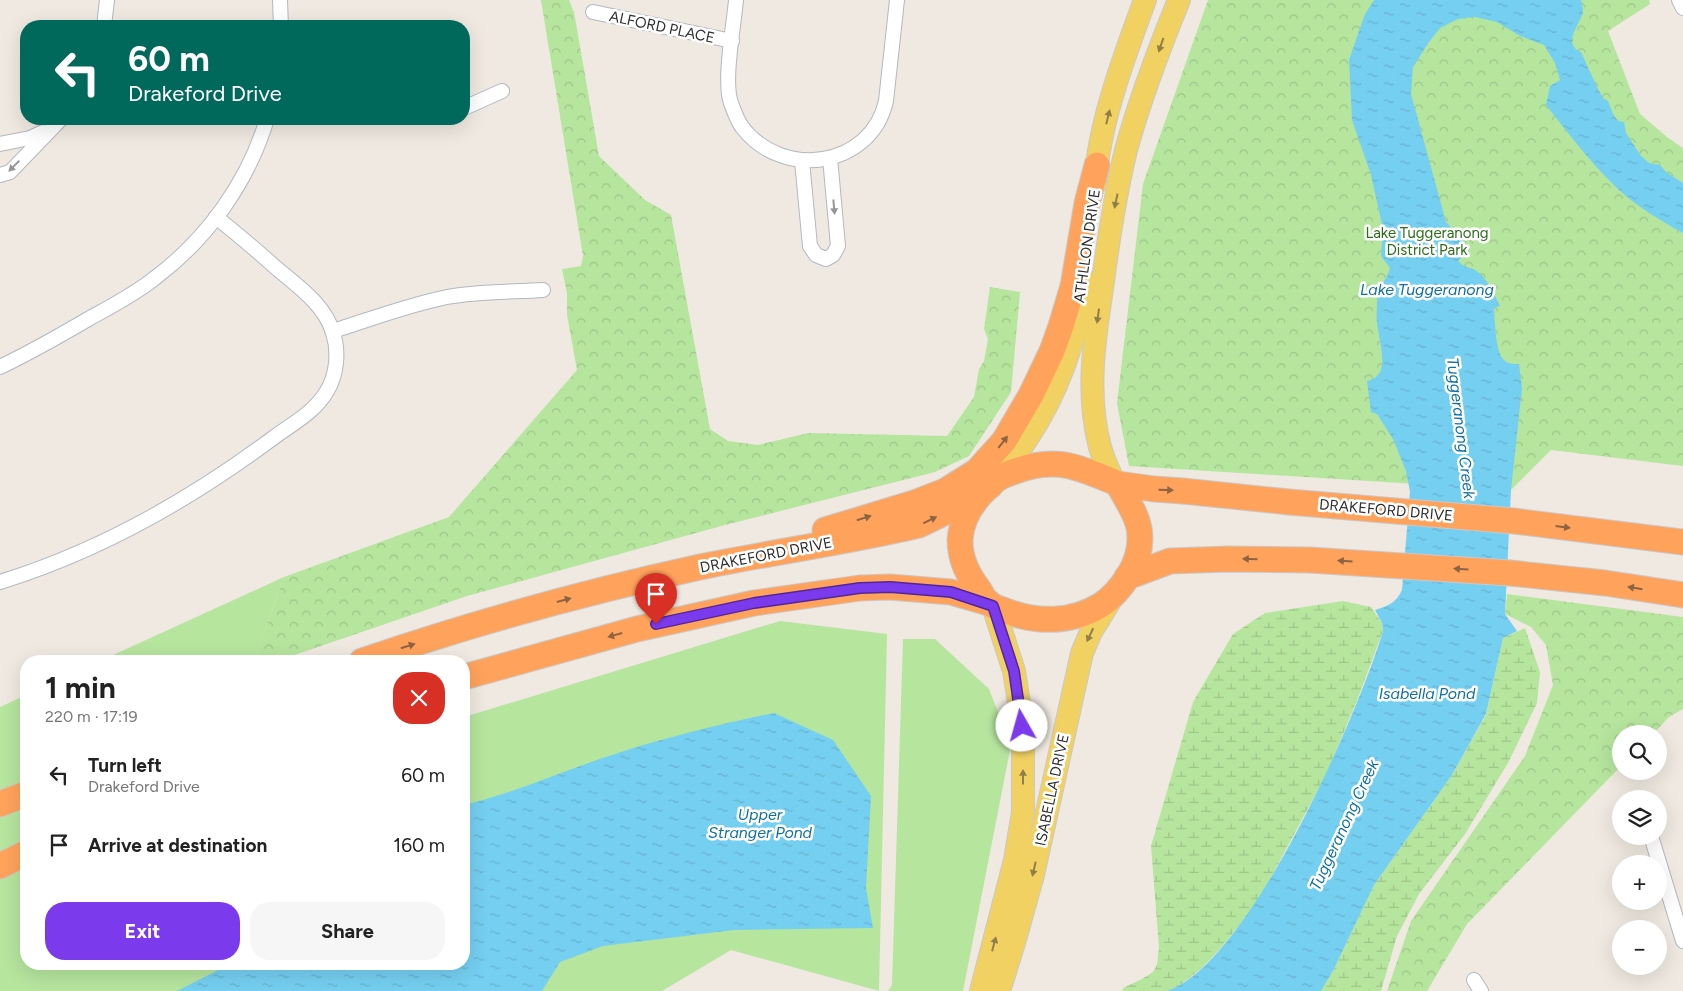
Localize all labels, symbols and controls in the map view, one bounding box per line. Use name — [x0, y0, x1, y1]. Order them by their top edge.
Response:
street label: ALFORD PLACE — [608, 7, 716, 47]
text: 60 m — [128, 38, 210, 80]
one-way arrow — [1157, 38, 1164, 53]
icon: left — [45, 40, 110, 105]
text: Drakeford Drive — [128, 80, 282, 107]
one-way arrow — [1104, 110, 1112, 125]
one-way arrow — [8, 160, 20, 172]
street label: ATHLLON DRIVE — [1070, 188, 1104, 304]
one-way arrow — [1112, 194, 1120, 209]
one-way arrow — [830, 199, 838, 215]
park label: Lake Tuggeranong District Park — [1365, 224, 1489, 259]
water label: Lake Tuggeranong — [1360, 280, 1494, 299]
one-way arrow — [1094, 308, 1102, 324]
water label: Tuggeranong Creek — [1443, 356, 1479, 501]
one-way arrow — [998, 435, 1009, 448]
one-way arrow — [1158, 486, 1174, 494]
street label: DRAKEFORD DRIVE — [1318, 495, 1454, 525]
one-way arrow — [857, 514, 872, 522]
one-way arrow — [923, 516, 937, 524]
one-way arrow — [1555, 523, 1571, 531]
street label: DRAKEFORD DRIVE — [698, 533, 834, 577]
one-way arrow — [1242, 555, 1258, 563]
one-way arrow — [1337, 557, 1353, 565]
one-way arrow — [1453, 565, 1469, 573]
pin — [635, 573, 677, 624]
icon: arrive — [642, 580, 670, 608]
one-way arrow — [1626, 583, 1642, 591]
one-way arrow — [557, 596, 572, 604]
one-way arrow — [1086, 628, 1094, 642]
one-way arrow — [607, 631, 622, 639]
one-way arrow — [401, 641, 416, 649]
text: 1 min — [45, 669, 116, 706]
button: close — [393, 672, 445, 724]
water label: Isabella Pond — [1379, 684, 1476, 703]
position arrow — [995, 699, 1047, 751]
text: 220 m · 17:19 — [45, 707, 138, 726]
map controls — [1612, 725, 1667, 975]
button: search — [1612, 725, 1667, 780]
street label: ISABELLA DRIVE — [1031, 732, 1073, 848]
text: Turn left — [88, 754, 162, 777]
water label: Tuggeranong Creek — [1305, 755, 1383, 893]
icon: left — [45, 761, 73, 789]
text: 60 m — [401, 764, 445, 787]
one-way arrow — [1019, 769, 1027, 785]
text: Drakeford Drive — [88, 777, 200, 796]
button: layers — [1612, 790, 1667, 845]
water label: Upper Stranger Pond — [708, 805, 813, 842]
icon: arrive — [45, 831, 73, 859]
text: Arrive at destination — [88, 834, 267, 857]
text: 160 m — [393, 834, 445, 857]
button: + — [1612, 855, 1667, 910]
one-way arrow — [1030, 861, 1038, 876]
button: Exit — [45, 902, 240, 960]
button: Share — [250, 902, 445, 960]
button: − — [1612, 920, 1667, 975]
one-way arrow — [990, 936, 998, 952]

